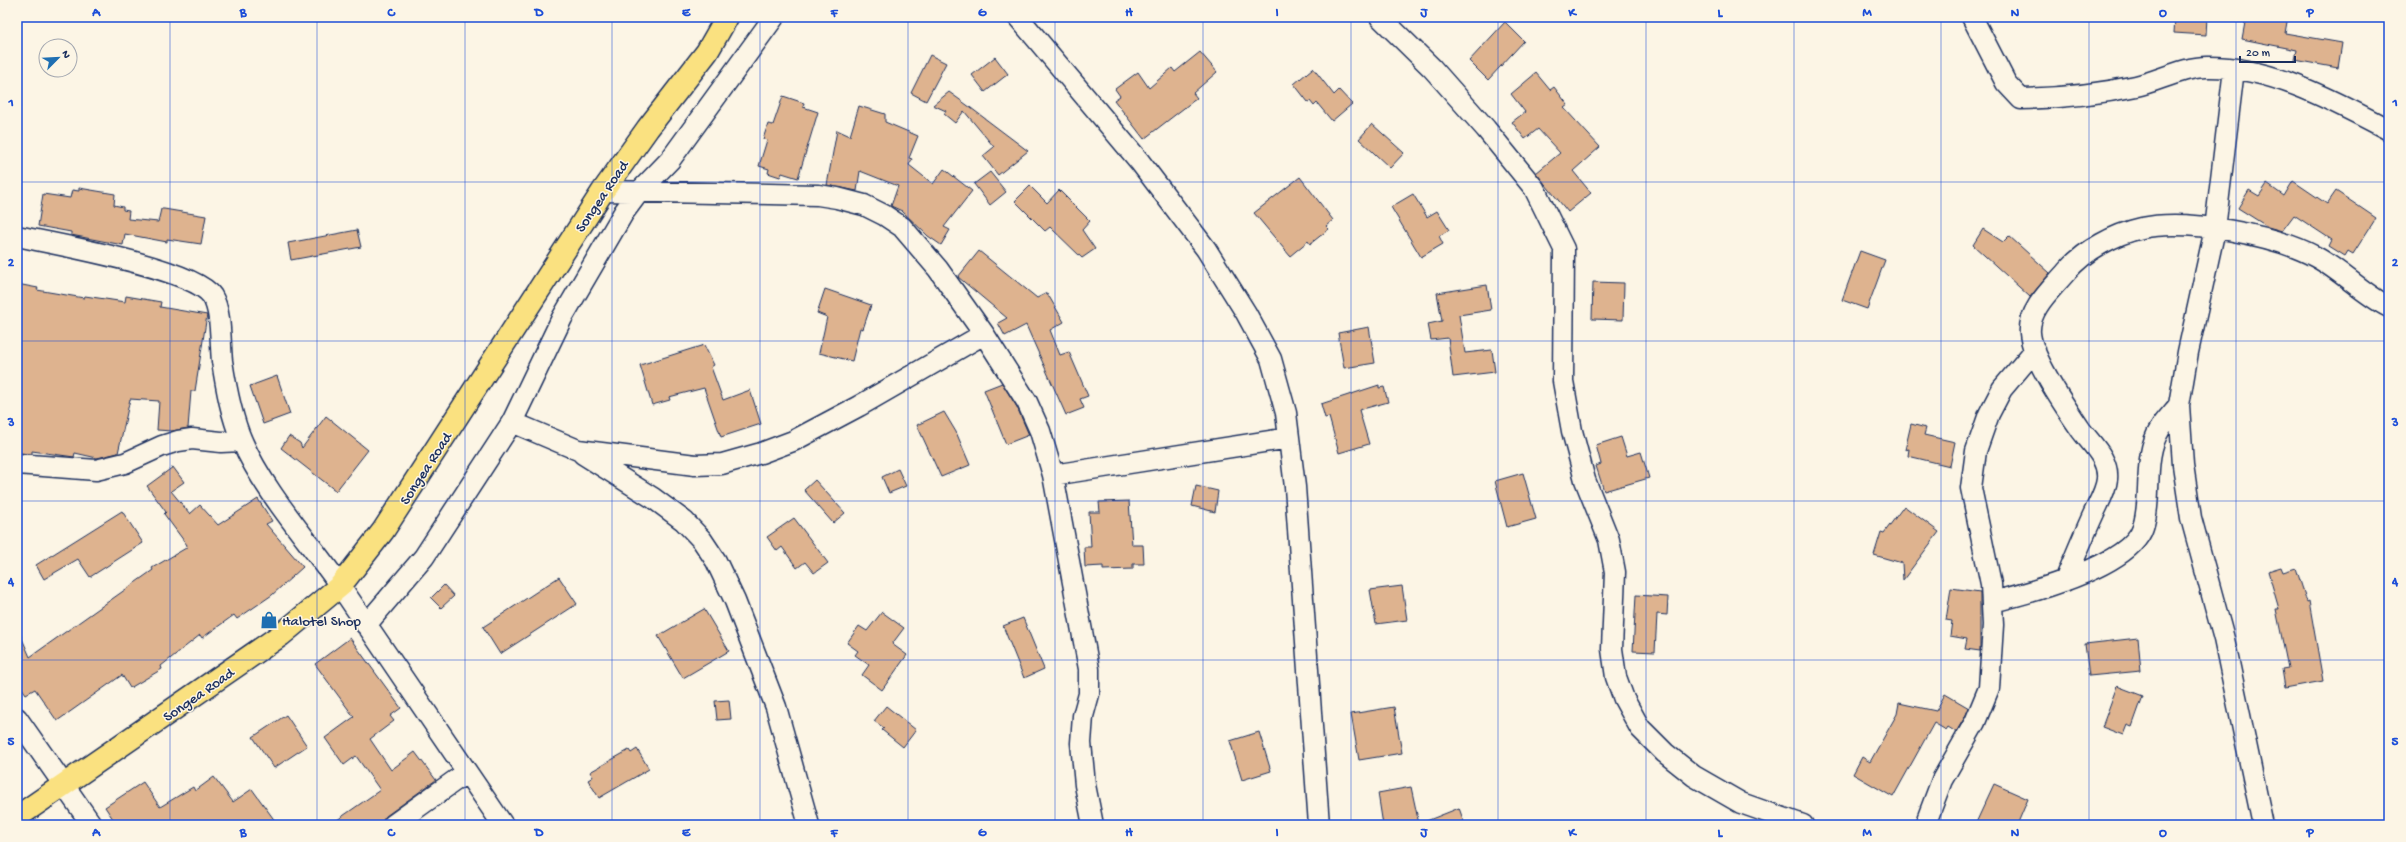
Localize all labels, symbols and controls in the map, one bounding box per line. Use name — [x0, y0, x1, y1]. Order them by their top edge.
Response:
text: A — [91, 6, 101, 21]
text: B — [239, 6, 248, 21]
text: C — [386, 6, 396, 21]
text: D — [534, 6, 544, 21]
text: E — [682, 6, 691, 21]
text: F — [830, 6, 839, 21]
text: G — [978, 6, 987, 21]
text: H — [1125, 6, 1133, 21]
text: I — [1275, 6, 1279, 21]
text: J — [1420, 6, 1429, 21]
text: K — [1567, 6, 1577, 21]
text: L — [1718, 6, 1724, 21]
text: M — [1862, 6, 1872, 21]
text: N — [2011, 6, 2020, 21]
text: O — [2159, 6, 2167, 21]
text: P — [2305, 6, 2314, 21]
north arrow — [38, 38, 78, 78]
scale bar — [2240, 38, 2295, 64]
text: 20 m — [2246, 47, 2271, 61]
text: N — [58, 49, 72, 60]
text: 1 — [7, 96, 14, 111]
text: 1 — [2391, 96, 2398, 111]
street label: Songea Road — [572, 157, 634, 236]
text: 2 — [8, 256, 15, 271]
text: 2 — [2392, 256, 2399, 271]
text: 3 — [7, 416, 15, 431]
text: 3 — [2391, 416, 2399, 431]
street label: Songea Road — [397, 428, 457, 509]
text: 4 — [7, 575, 15, 590]
text: 4 — [2391, 575, 2399, 590]
shop icon: Halotel Shop — [259, 610, 279, 630]
place label: Halotel Shop — [282, 613, 361, 631]
street label: Songea Road — [160, 664, 239, 727]
text: 5 — [8, 735, 15, 750]
text: 5 — [2392, 735, 2399, 750]
text: A — [91, 826, 101, 841]
text: B — [239, 826, 248, 841]
text: C — [386, 826, 396, 841]
text: D — [534, 826, 544, 841]
text: E — [682, 826, 691, 841]
text: F — [830, 826, 839, 841]
text: G — [978, 826, 987, 841]
text: H — [1125, 826, 1133, 841]
text: I — [1275, 826, 1279, 841]
text: J — [1420, 826, 1429, 841]
text: K — [1567, 826, 1577, 841]
text: L — [1718, 826, 1724, 841]
text: M — [1862, 826, 1872, 841]
text: N — [2011, 826, 2020, 841]
text: O — [2159, 826, 2167, 841]
text: P — [2305, 826, 2314, 841]

